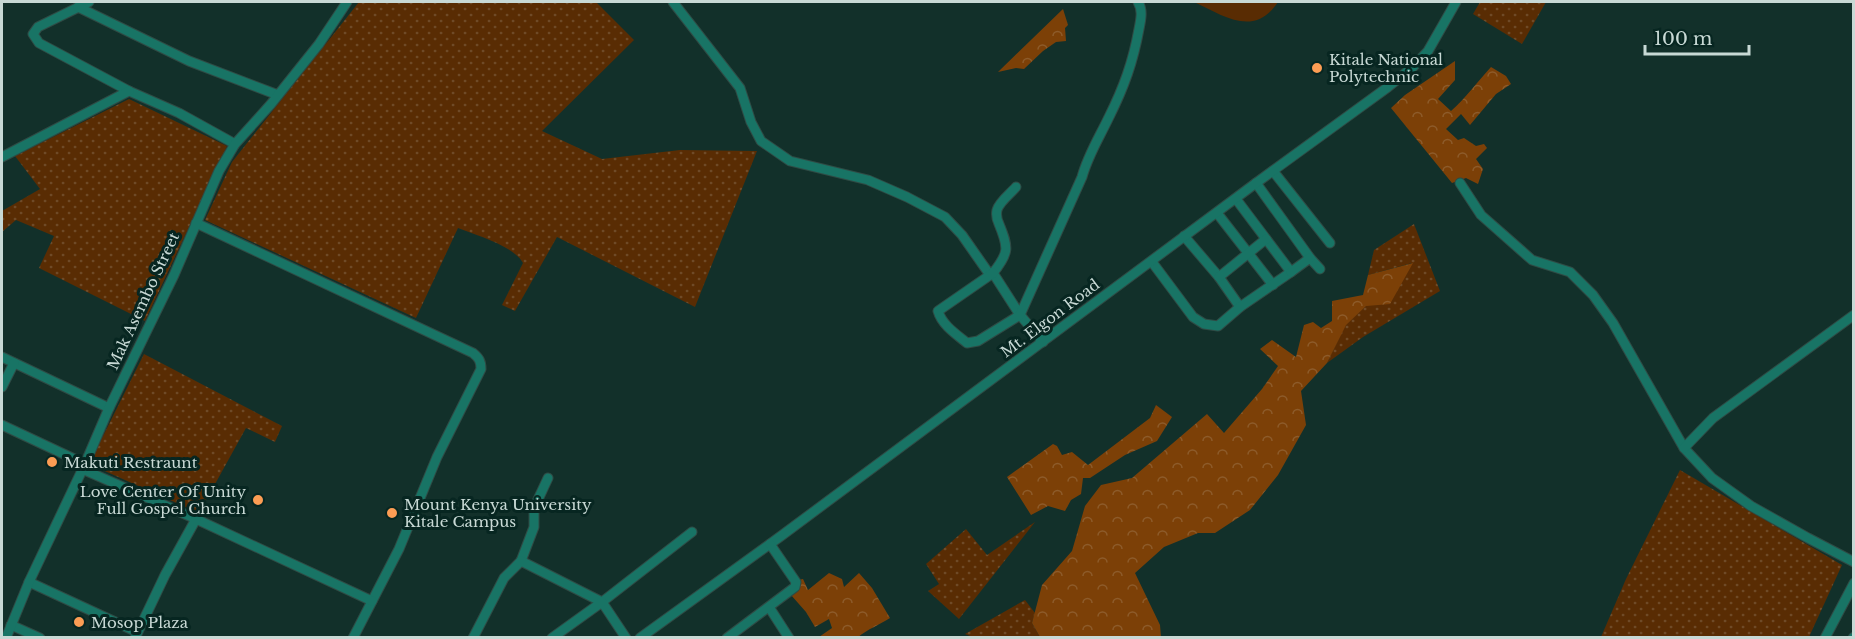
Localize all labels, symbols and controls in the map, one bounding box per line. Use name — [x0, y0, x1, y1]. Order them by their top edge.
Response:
scale bar — [1645, 18, 1748, 56]
text: 100 m — [1654, 28, 1712, 50]
place label: Kitale National Polytechnic — [1329, 50, 1443, 86]
marker: Kitale National Polytechnic — [1310, 61, 1324, 75]
street label: Mak Asembo Street — [103, 229, 183, 373]
street label: Mt. Elgon Road — [997, 275, 1103, 361]
place label: Makuti Restraunt — [64, 453, 198, 472]
marker: Makuti Restraunt — [45, 455, 59, 469]
place label: Love Center Of Unity Full Gospel Church — [80, 482, 246, 518]
marker: Love Center Of Unity Full Gospel Church — [251, 493, 265, 507]
place label: Mount Kenya University Kitale Campus — [404, 495, 592, 531]
marker: Mount Kenya University Kitale Campus — [385, 506, 399, 520]
place label: Mosop Plaza — [91, 613, 189, 632]
marker: Mosop Plaza — [72, 615, 86, 629]

